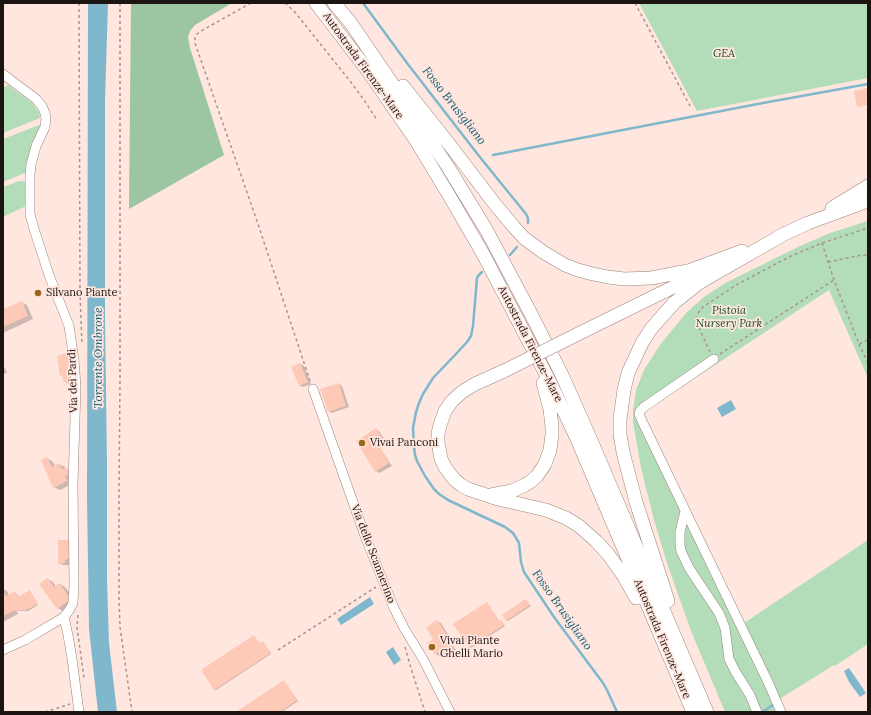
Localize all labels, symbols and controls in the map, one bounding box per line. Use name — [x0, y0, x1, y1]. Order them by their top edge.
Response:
street label: Autostrada Firenze-Mare — [320, 10, 406, 122]
park label: GEA — [713, 47, 735, 61]
water label: Fosso Brusigliano — [419, 64, 489, 148]
street label: Autostrada Firenze-Mare — [495, 284, 565, 404]
place label: Silvano Piante — [46, 286, 118, 300]
marker: Silvano Piante — [33, 288, 43, 298]
park label: Pistoia Nursery Park — [696, 304, 762, 330]
water label: Torrente Ombrone — [92, 307, 106, 409]
street label: Via dei Pardi — [65, 349, 81, 413]
place label: Vivai Panconi — [370, 436, 438, 450]
marker: Vivai Panconi — [357, 438, 367, 448]
street label: Via dello Scannerino — [348, 503, 398, 605]
water label: Fosso Brusigliano — [529, 567, 595, 653]
street label: Autostrada Firenze-Mare — [631, 577, 693, 701]
place label: Vivai Piante Ghelli Mario — [440, 634, 503, 660]
marker: Vivai Piante Ghelli Mario — [427, 642, 437, 652]

